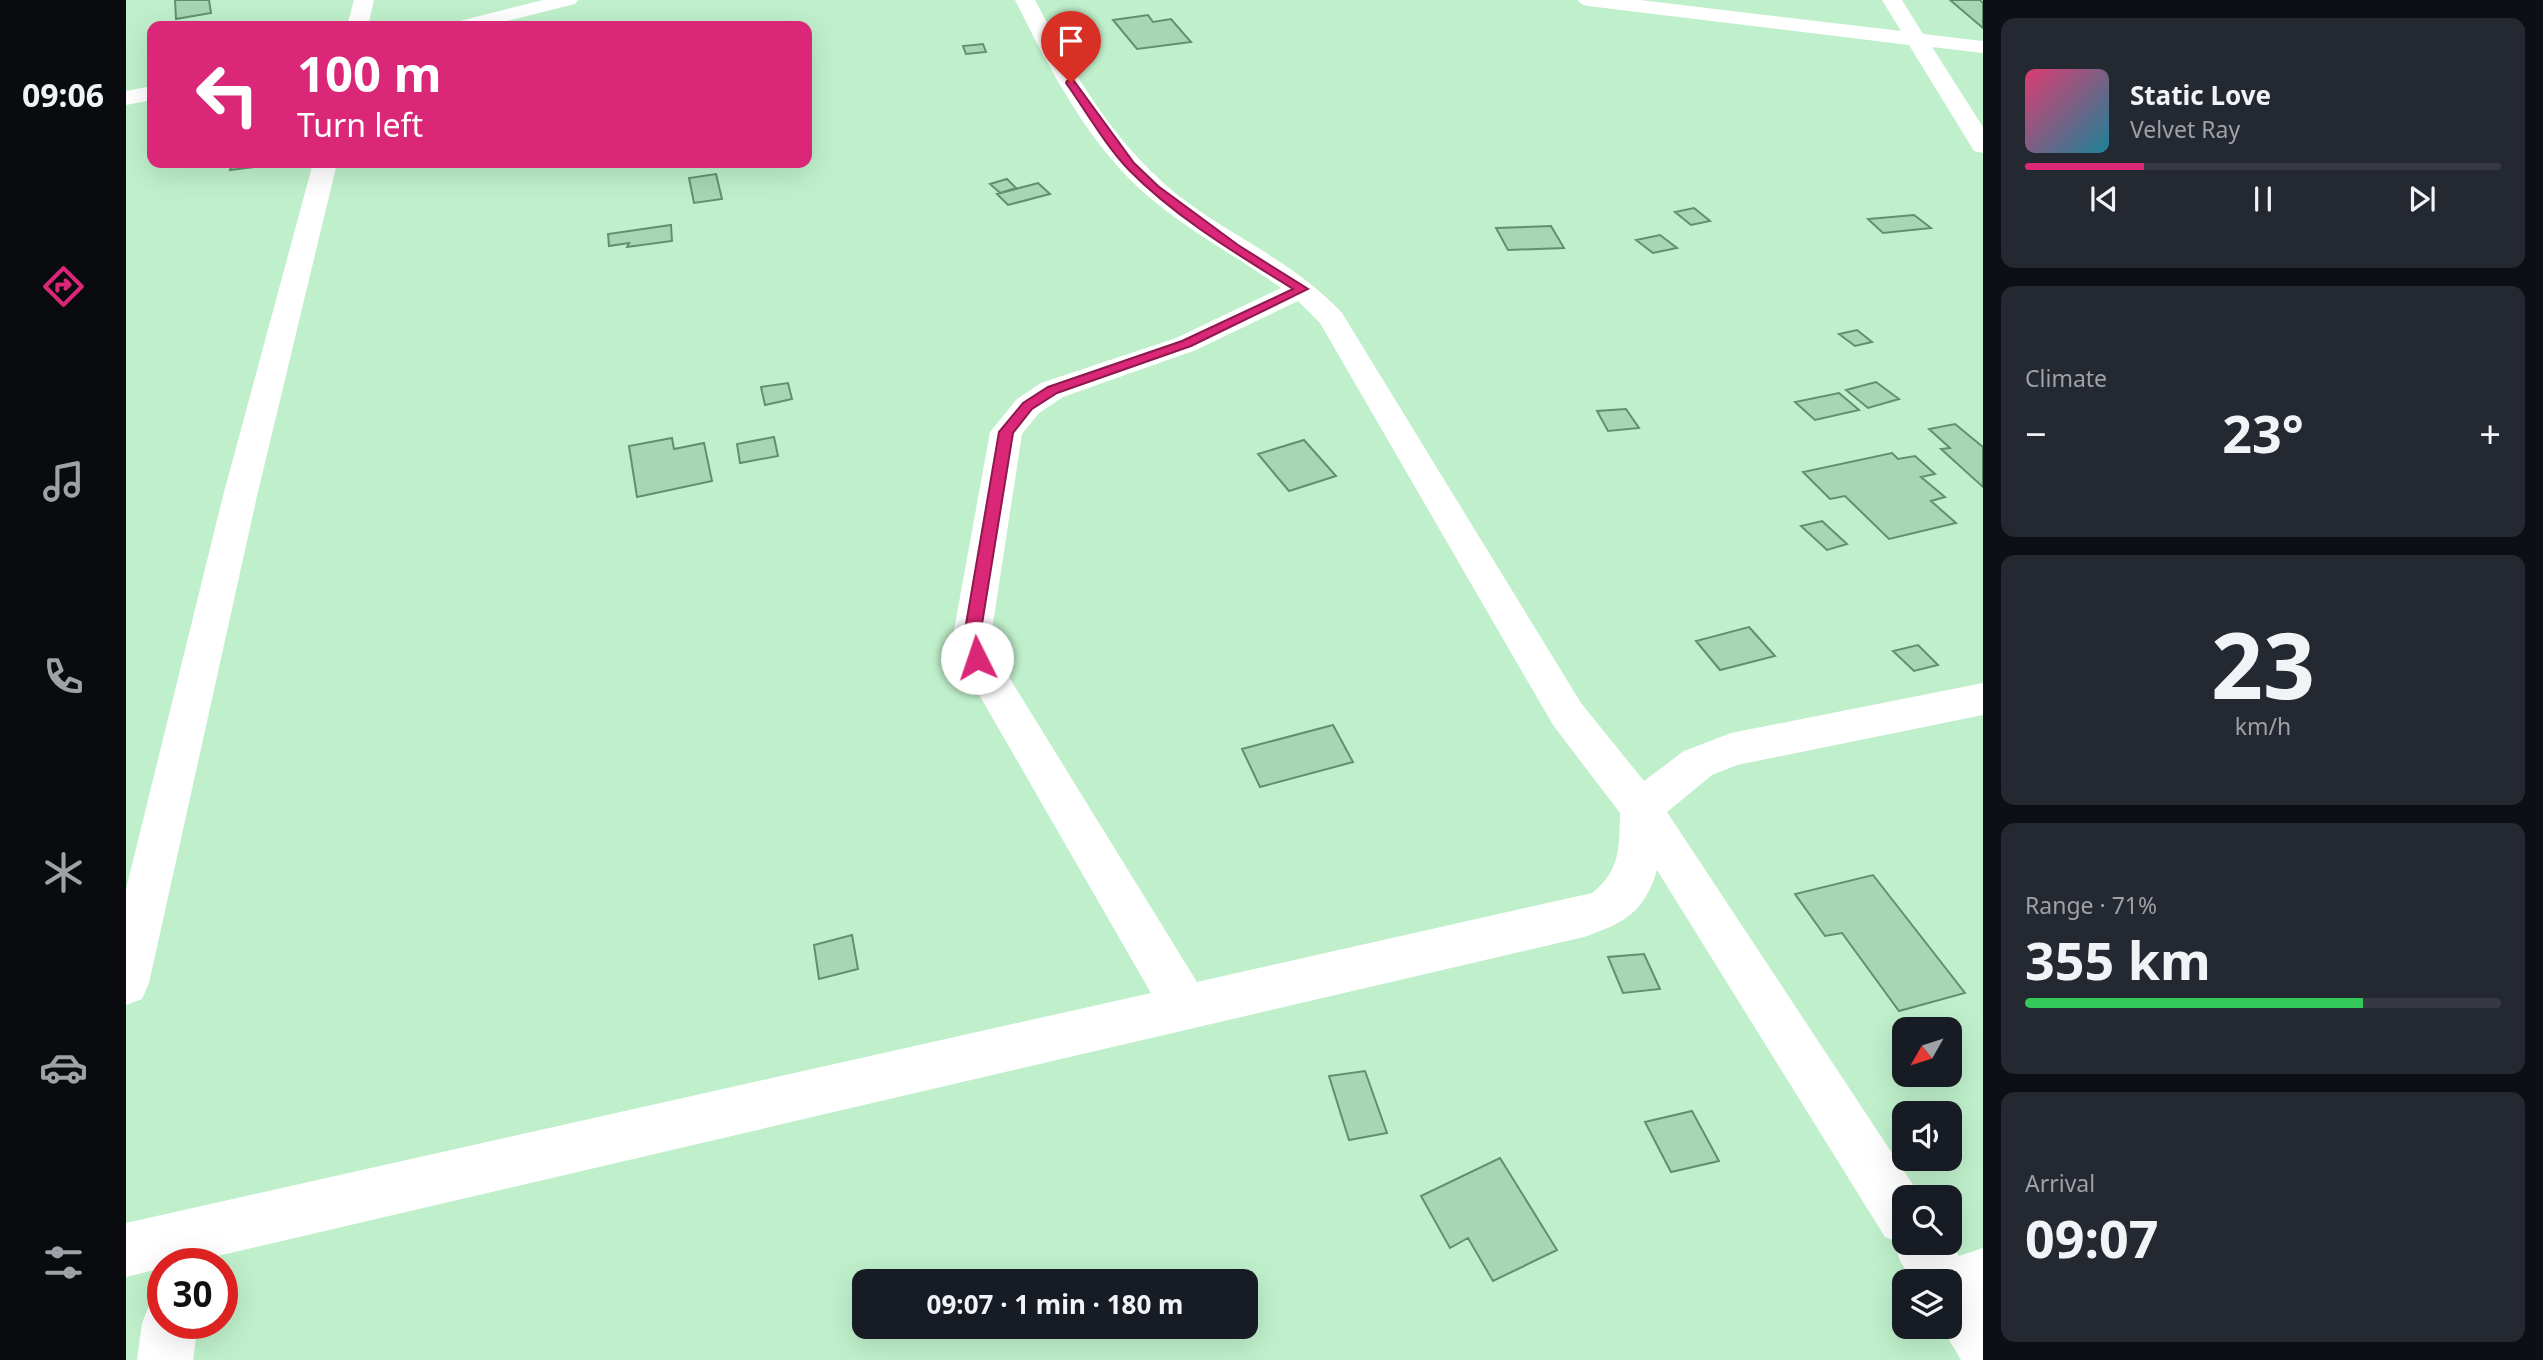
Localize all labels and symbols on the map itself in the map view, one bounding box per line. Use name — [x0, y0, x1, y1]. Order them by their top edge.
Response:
pin — [1041, 11, 1101, 83]
position arrow — [940, 621, 1014, 695]
north arrow — [1892, 1017, 1962, 1087]
speed limit sign: 30 — [147, 1248, 238, 1339]

